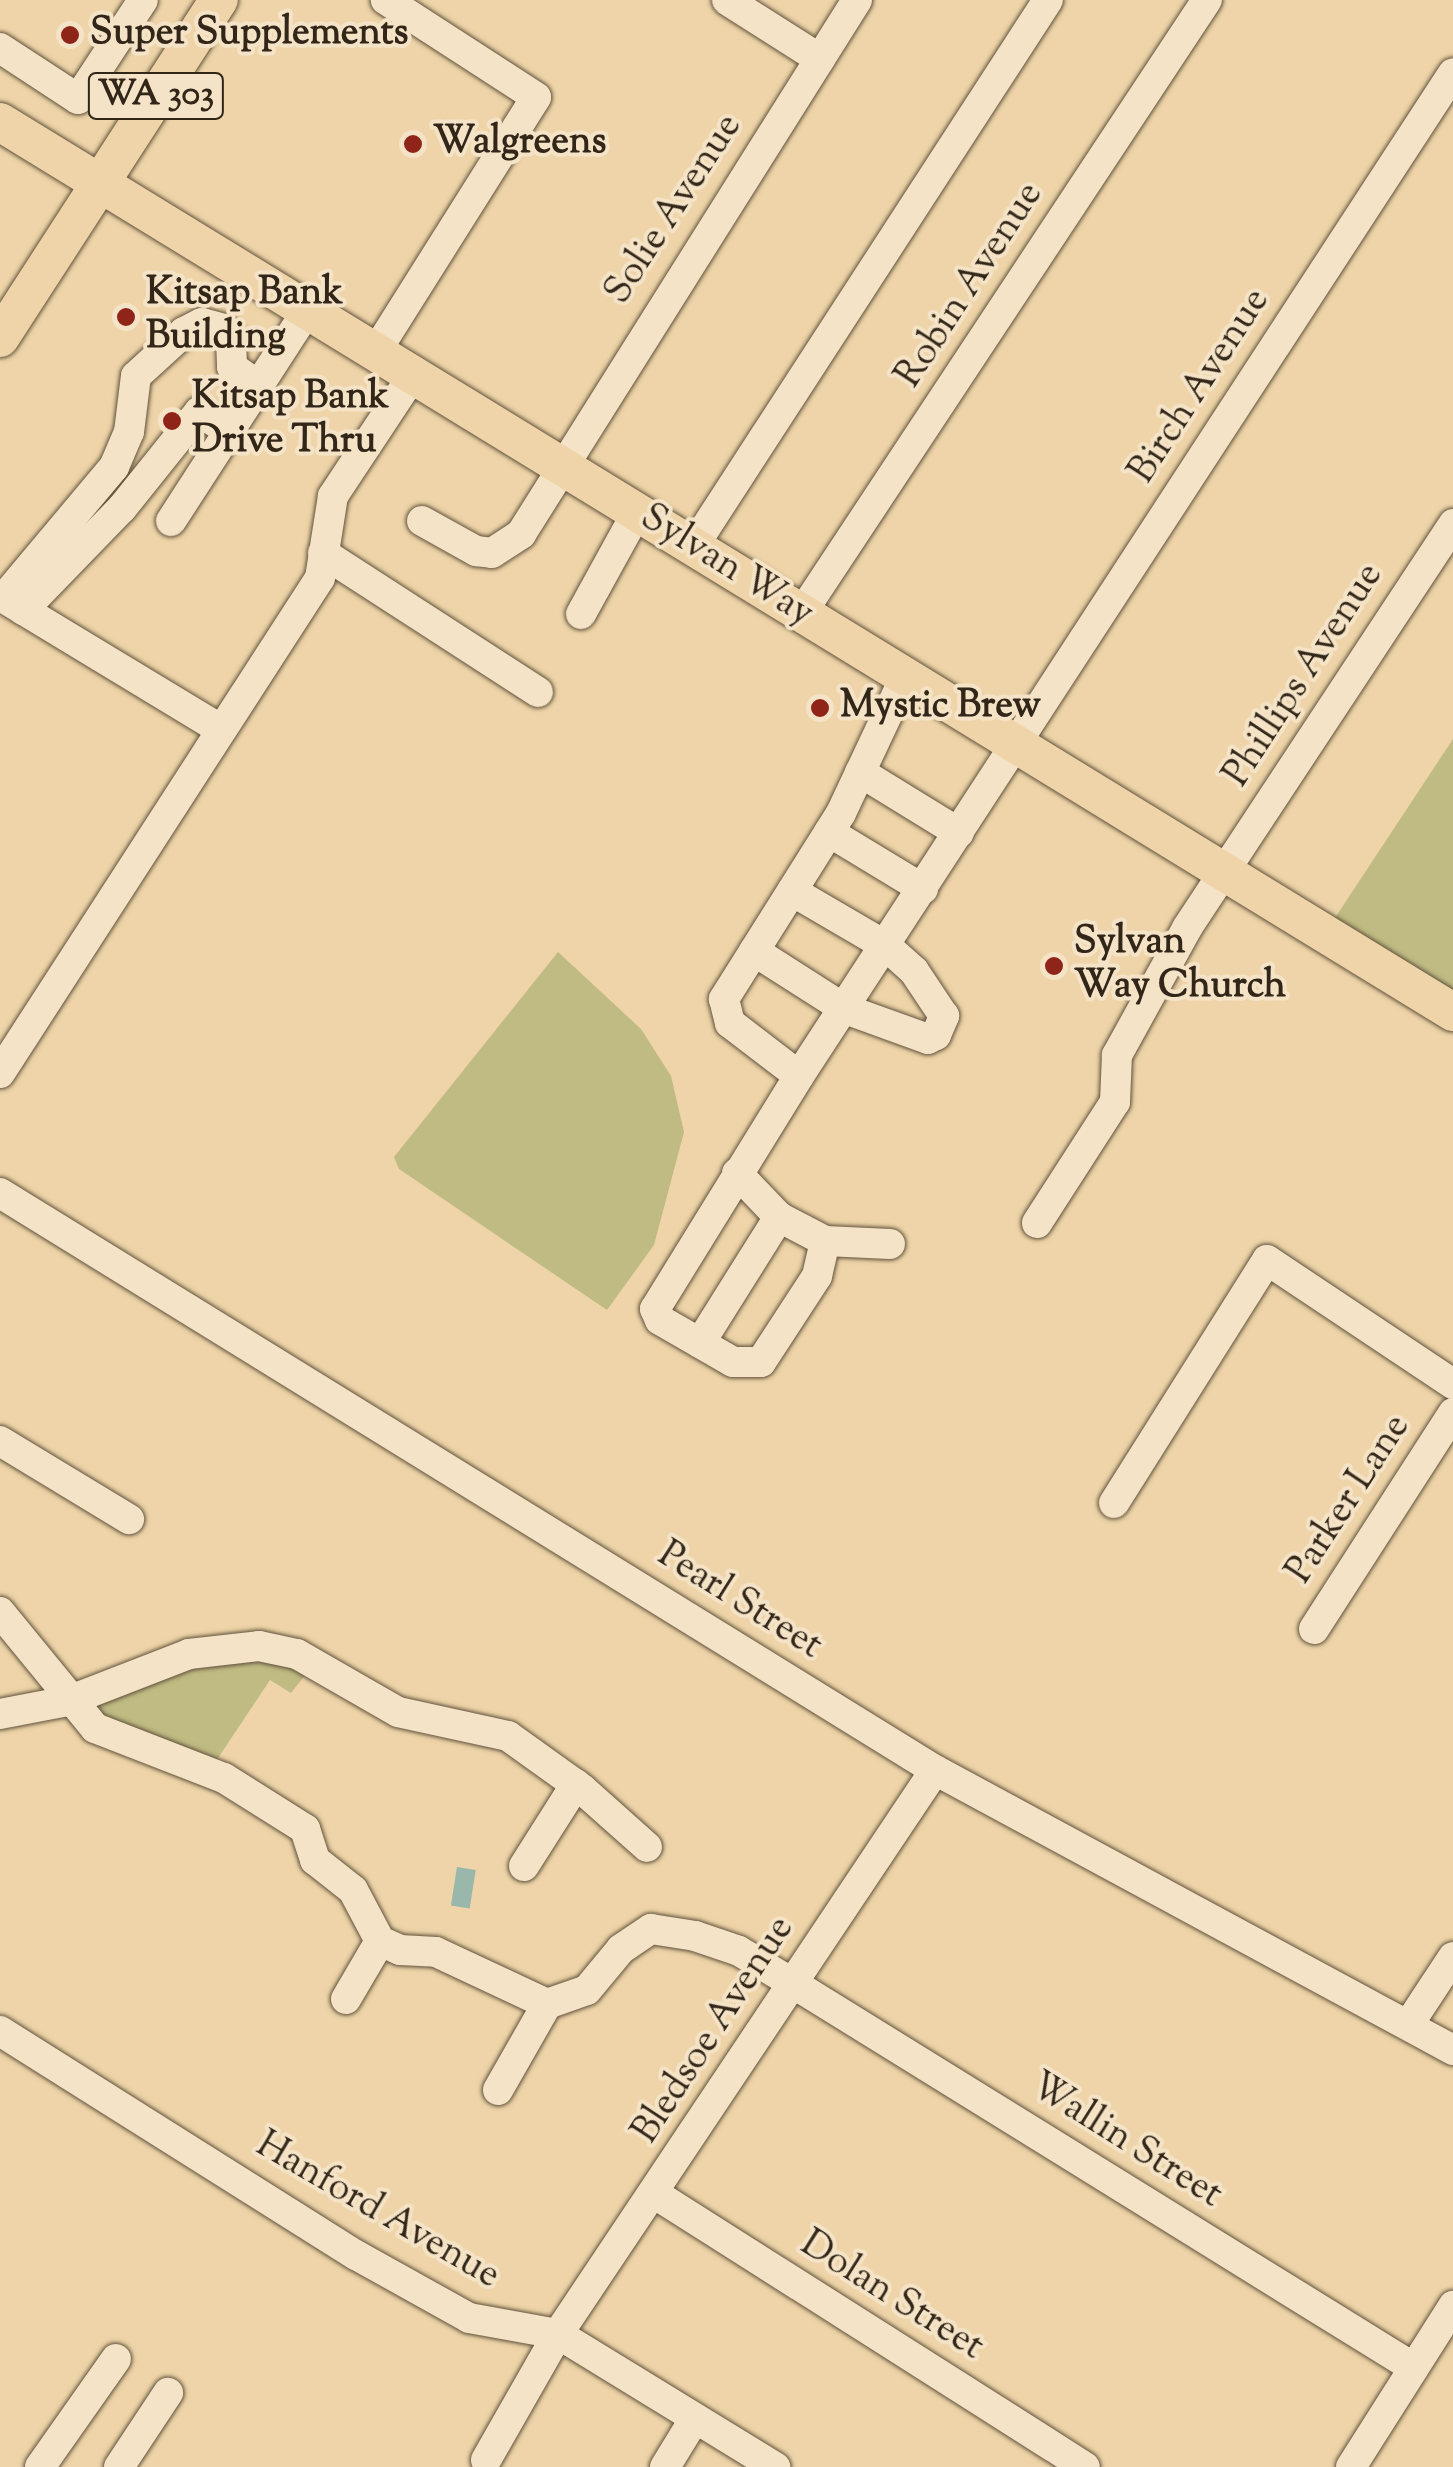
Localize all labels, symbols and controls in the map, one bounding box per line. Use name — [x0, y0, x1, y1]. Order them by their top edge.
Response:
place label: Super Supplements — [90, 12, 409, 58]
marker: Super Supplements — [59, 24, 81, 46]
road number: WA 303 — [86, 66, 226, 126]
street label: Solie Avenue — [597, 106, 753, 314]
place label: Walgreens — [433, 121, 606, 167]
marker: Walgreens — [402, 133, 424, 155]
street label: Robin Avenue — [888, 175, 1054, 397]
place label: Kitsap Bank Building — [146, 272, 343, 362]
street label: Birch Avenue — [1121, 281, 1281, 493]
marker: Kitsap Bank Building — [115, 306, 137, 328]
place label: Kitsap Bank Drive Thru — [192, 376, 389, 466]
marker: Kitsap Bank Drive Thru — [161, 410, 183, 432]
street label: Sylvan Way — [631, 496, 821, 638]
street label: Phillips Avenue — [1216, 556, 1394, 796]
place label: Mystic Brew — [840, 685, 1041, 731]
marker: Mystic Brew — [809, 697, 831, 719]
place label: Sylvan Way Church — [1074, 921, 1286, 1011]
marker: Sylvan Way Church — [1043, 955, 1065, 977]
street label: Parker Lane — [1279, 1407, 1421, 1593]
street label: Pearl Street — [648, 1534, 830, 1670]
street label: Bledsoe Avenue — [625, 1909, 805, 2153]
street label: Wallin Street — [1020, 2065, 1230, 2219]
street label: Hanford Avenue — [247, 2124, 507, 2300]
street label: Dolan Street — [791, 2223, 991, 2371]

